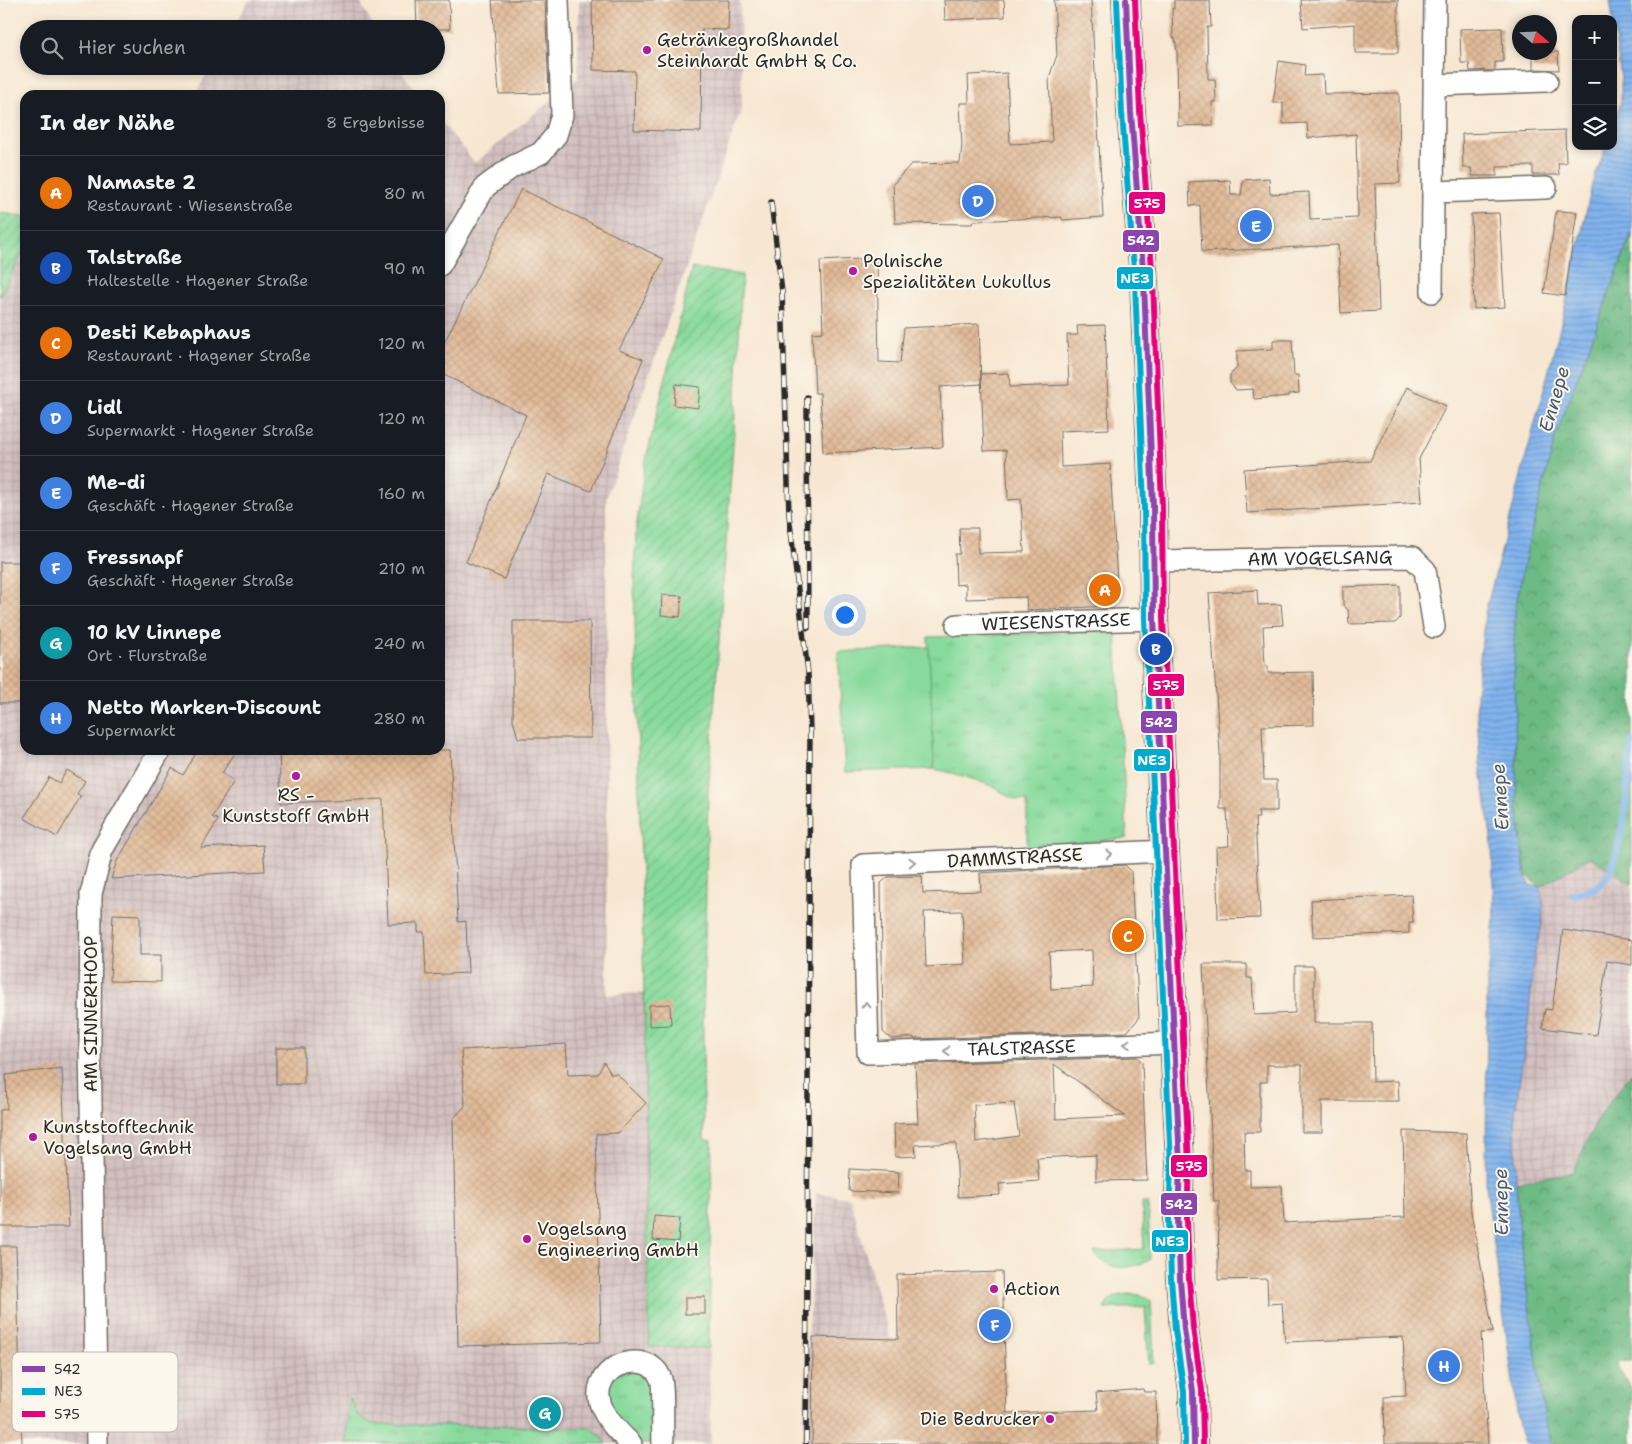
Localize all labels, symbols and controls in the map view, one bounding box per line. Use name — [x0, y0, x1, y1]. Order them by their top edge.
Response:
north arrow — [1512, 15, 1557, 60]
map controls — [1572, 15, 1617, 150]
button: + — [1572, 15, 1617, 60]
search box — [20, 20, 445, 75]
place label: Getränkegroßhandel Steinhardt GmbH & Co. — [657, 28, 857, 73]
icon: search — [38, 34, 66, 62]
text: Hier suchen — [78, 35, 186, 60]
marker: Getränkegroßhandel Steinhardt GmbH & Co. — [641, 44, 653, 56]
button: − — [1572, 60, 1617, 105]
button: layers — [1572, 105, 1617, 150]
text: In der Nähe — [40, 109, 175, 137]
text: 8 Ergebnisse — [326, 112, 425, 133]
text: Namaste 2 — [87, 170, 195, 195]
pin: D — [962, 182, 994, 220]
text: A — [50, 183, 62, 204]
text: 80 m — [384, 183, 425, 204]
line badge: 575 — [1128, 191, 1166, 215]
text: 575 — [1134, 194, 1161, 212]
text: Restaurant · Wiesenstraße — [87, 195, 293, 216]
pin: E — [1240, 207, 1272, 245]
line badge: 542 — [1122, 229, 1160, 253]
text: 542 — [1127, 231, 1155, 249]
text: Talstraße — [87, 245, 182, 270]
place label: Polnische Spezialitäten Lukullus — [863, 249, 1051, 294]
text: B — [51, 258, 61, 279]
text: 90 m — [384, 258, 425, 279]
marker: Polnische Spezialitäten Lukullus — [847, 265, 859, 277]
line badge: NE3 — [1116, 266, 1154, 290]
text: NE3 — [1120, 269, 1150, 287]
text: Haltestelle · Hagener Straße — [87, 270, 308, 291]
text: Desti Kebaphaus — [87, 320, 251, 345]
text: C — [51, 333, 61, 354]
text: 120 m — [378, 333, 425, 354]
text: Restaurant · Hagener Straße — [87, 345, 311, 366]
water label: Ennepe — [1533, 363, 1575, 435]
text: Lidl — [87, 395, 122, 420]
text: D — [50, 408, 62, 429]
text: 120 m — [378, 408, 425, 429]
text: Supermarkt · Hagener Straße — [87, 420, 314, 441]
text: Me-di — [87, 470, 145, 495]
text: E — [51, 483, 61, 504]
text: 160 m — [378, 483, 425, 504]
text: Geschäft · Hagener Straße — [87, 495, 294, 516]
text: Fressnapf — [87, 545, 183, 570]
street label: AM VOGELSANG — [1247, 545, 1393, 572]
text: F — [51, 558, 61, 579]
text: 210 m — [378, 558, 425, 579]
text: Geschäft · Hagener Straße — [87, 570, 294, 591]
pin: A — [1089, 571, 1121, 609]
your location — [832, 602, 858, 628]
street label: WIESENSTRASSE — [981, 608, 1131, 636]
text: 10 kV Linnepe — [87, 620, 222, 645]
pin: B — [1140, 630, 1172, 668]
text: G — [50, 633, 62, 654]
text: 240 m — [373, 633, 425, 654]
text: Ort · Flurstraße — [87, 645, 208, 666]
line badge: 575 — [1147, 673, 1185, 697]
text: 575 — [1153, 676, 1180, 694]
text: Netto Marken-Discount — [87, 695, 321, 720]
text: H — [50, 708, 62, 729]
text: 280 m — [373, 708, 425, 729]
line badge: 542 — [1140, 710, 1178, 734]
text: 542 — [1145, 713, 1173, 731]
text: Supermarkt — [87, 720, 176, 741]
line badge: NE3 — [1133, 748, 1171, 772]
text: NE3 — [1137, 751, 1167, 769]
water label: Ennepe — [1485, 763, 1515, 831]
marker: RS - Kunststoff GmbH — [290, 770, 302, 782]
place label: RS - Kunststoff GmbH — [222, 783, 370, 828]
street label: DAMMSTRASSE — [947, 842, 1083, 874]
one-way arrow — [1105, 848, 1113, 859]
one-way arrow — [908, 857, 916, 868]
pin: C — [1112, 917, 1144, 955]
street label: AM SINNERHOOP — [79, 936, 103, 1092]
one-way arrow — [861, 1001, 872, 1009]
street label: TALSTRASSE — [967, 1034, 1076, 1062]
one-way arrow — [1123, 1039, 1131, 1050]
one-way arrow — [943, 1045, 951, 1056]
place label: Kunststofftechnik Vogelsang GmbH — [43, 1115, 194, 1160]
marker: Kunststofftechnik Vogelsang GmbH — [27, 1131, 39, 1143]
line badge: 575 — [1170, 1154, 1208, 1178]
text: 575 — [1176, 1157, 1203, 1175]
water label: Ennepe — [1488, 1168, 1514, 1236]
line badge: 542 — [1160, 1192, 1198, 1216]
text: 542 — [1165, 1195, 1193, 1213]
place label: Vogelsang Engineering GmbH — [537, 1217, 699, 1262]
line badge: NE3 — [1151, 1229, 1189, 1253]
text: NE3 — [1155, 1232, 1185, 1250]
marker: Vogelsang Engineering GmbH — [521, 1233, 533, 1245]
place label: Action — [1004, 1277, 1060, 1301]
marker: Action — [988, 1283, 1000, 1295]
pin: F — [979, 1306, 1011, 1344]
pin: H — [1428, 1347, 1460, 1385]
legend — [12, 1352, 178, 1432]
text: 542 — [54, 1360, 81, 1378]
text: NE3 — [54, 1382, 83, 1400]
pin: G — [529, 1394, 561, 1432]
text: 575 — [54, 1405, 80, 1423]
place label: Die Bedrucker — [920, 1407, 1040, 1431]
marker: Die Bedrucker — [1044, 1413, 1056, 1425]

